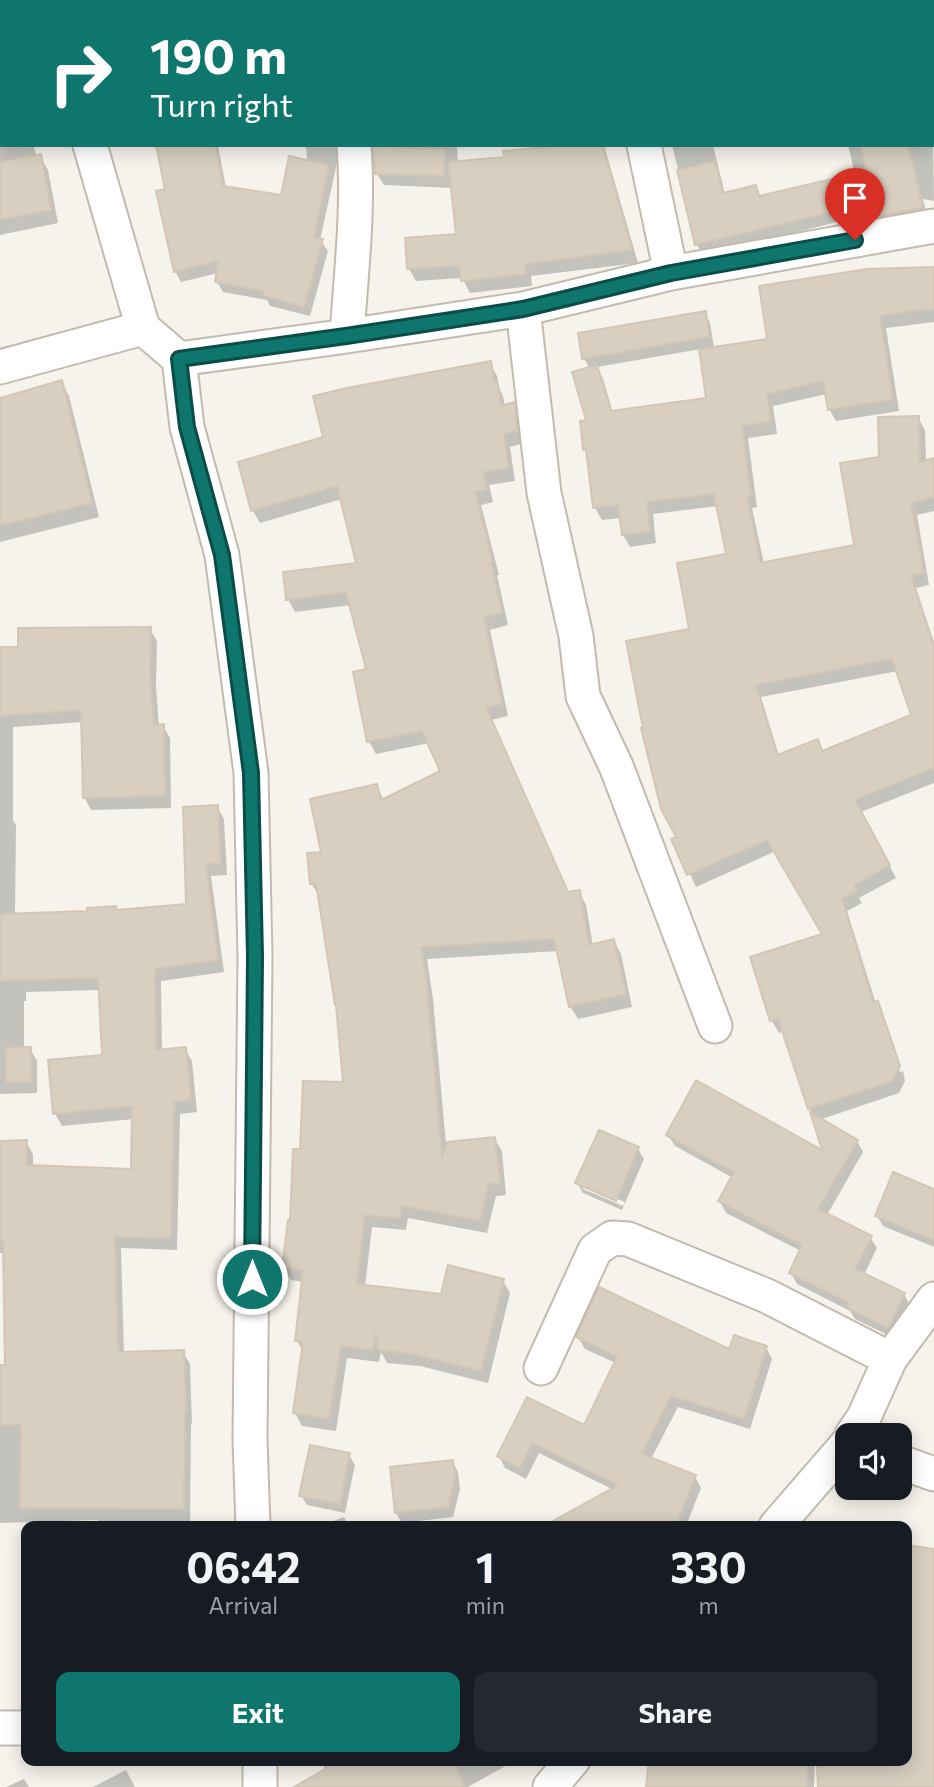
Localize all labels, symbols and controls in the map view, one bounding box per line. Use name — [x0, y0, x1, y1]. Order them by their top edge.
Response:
text: 190 m — [150, 24, 287, 84]
icon: right — [35, 28, 126, 119]
text: Turn right — [150, 84, 293, 124]
pin — [825, 168, 885, 240]
icon: arrive — [836, 179, 874, 217]
position arrow — [215, 1242, 289, 1316]
map controls — [835, 1423, 912, 1500]
button: sound — [835, 1423, 912, 1500]
text: 06:42 — [186, 1540, 301, 1592]
text: 1 — [476, 1540, 495, 1592]
text: 330 — [670, 1540, 747, 1592]
text: Arrival — [209, 1591, 278, 1619]
text: min — [466, 1591, 505, 1619]
text: m — [698, 1591, 718, 1619]
button: Exit — [56, 1672, 460, 1752]
button: Share — [474, 1672, 877, 1752]

